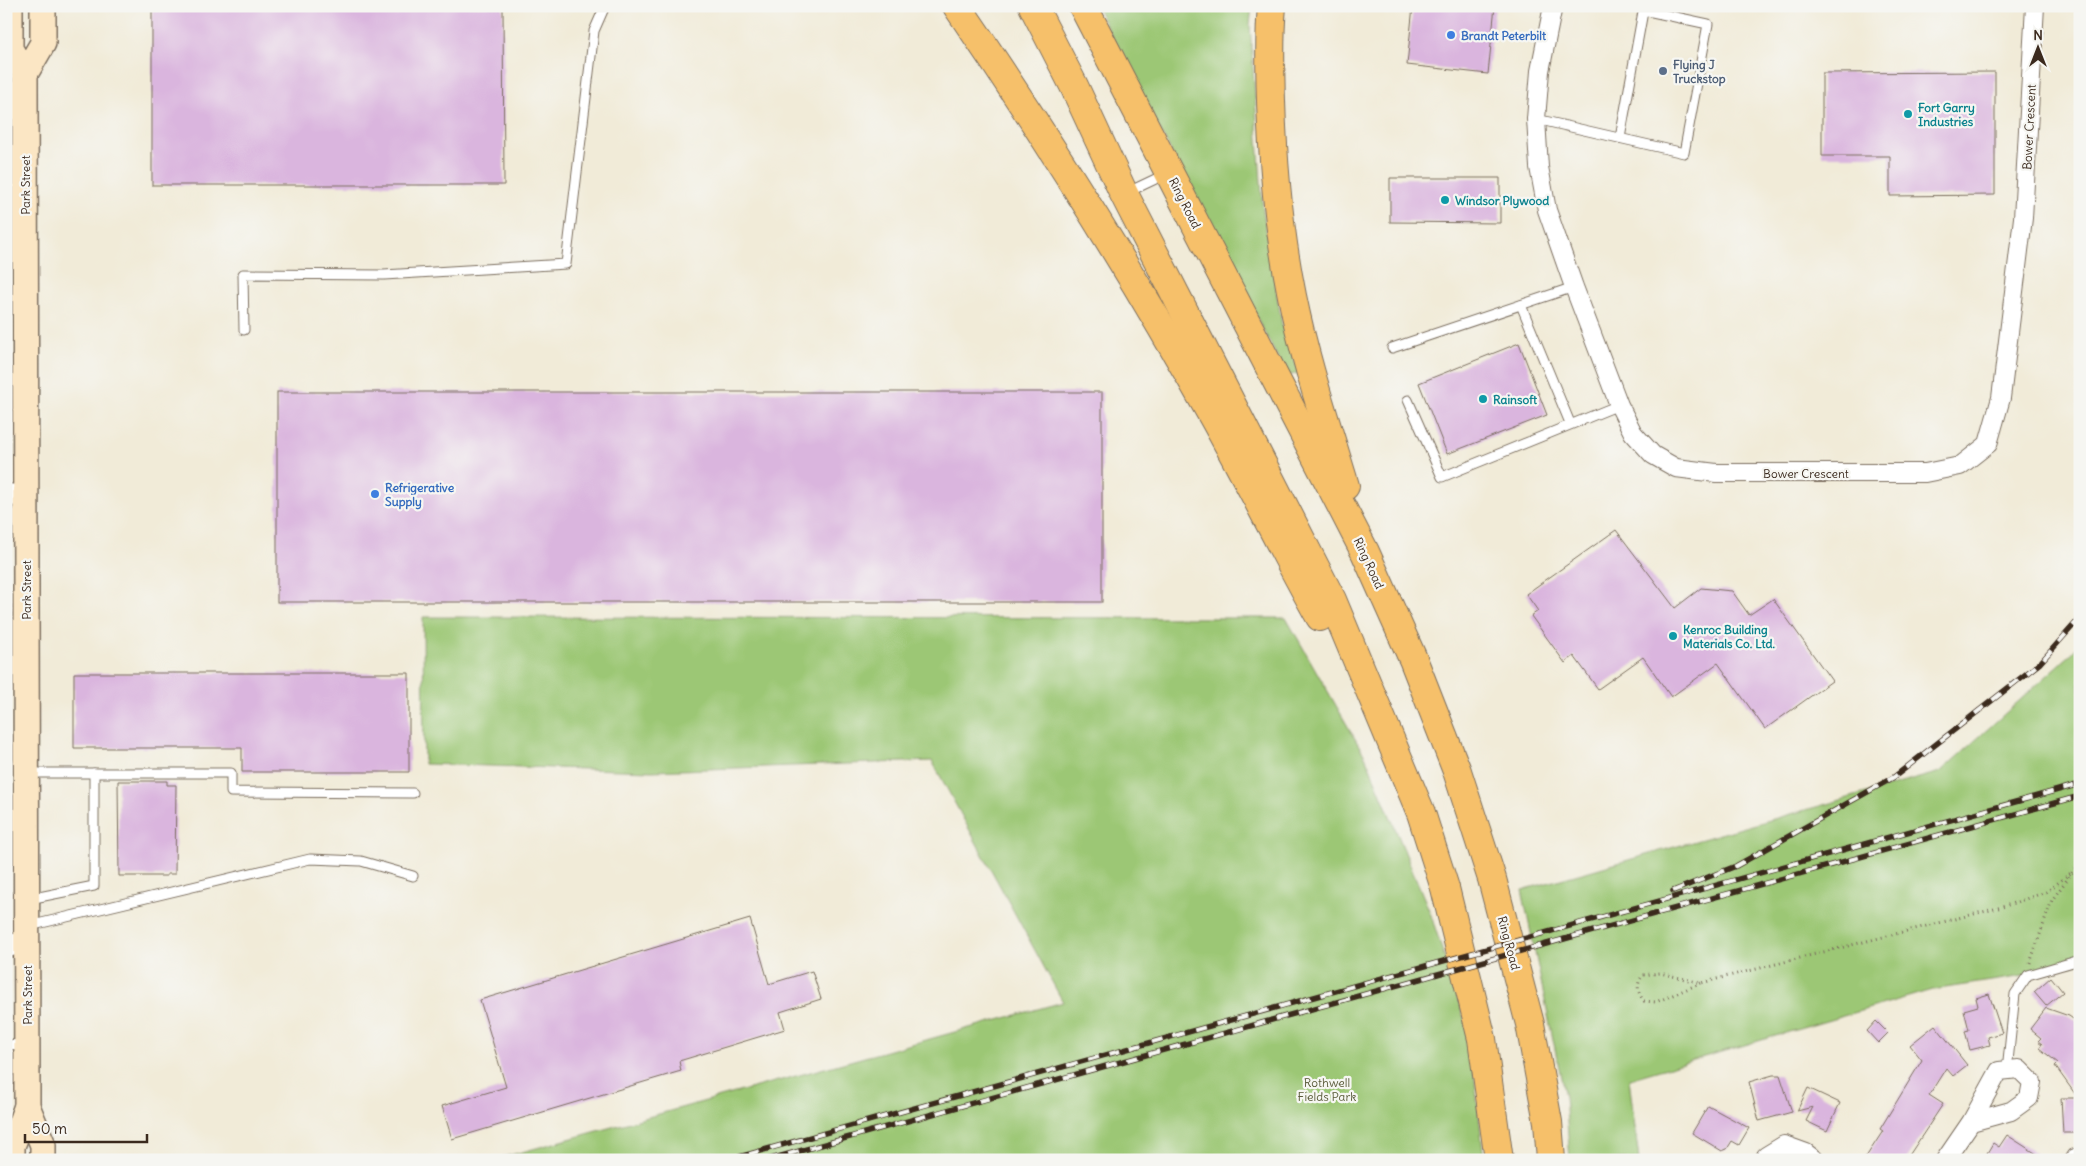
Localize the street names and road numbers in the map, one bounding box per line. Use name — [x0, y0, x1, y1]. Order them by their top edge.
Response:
street label: Bower Crescent — [2019, 84, 2039, 170]
street label: Park Street — [18, 155, 33, 215]
street label: Ring Road — [1166, 175, 1204, 231]
street label: Bower Crescent — [1763, 466, 1849, 481]
street label: Ring Road — [1351, 535, 1387, 591]
street label: Park Street — [19, 560, 34, 620]
street label: Ring Road — [1495, 915, 1523, 971]
street label: Park Street — [20, 965, 35, 1025]

